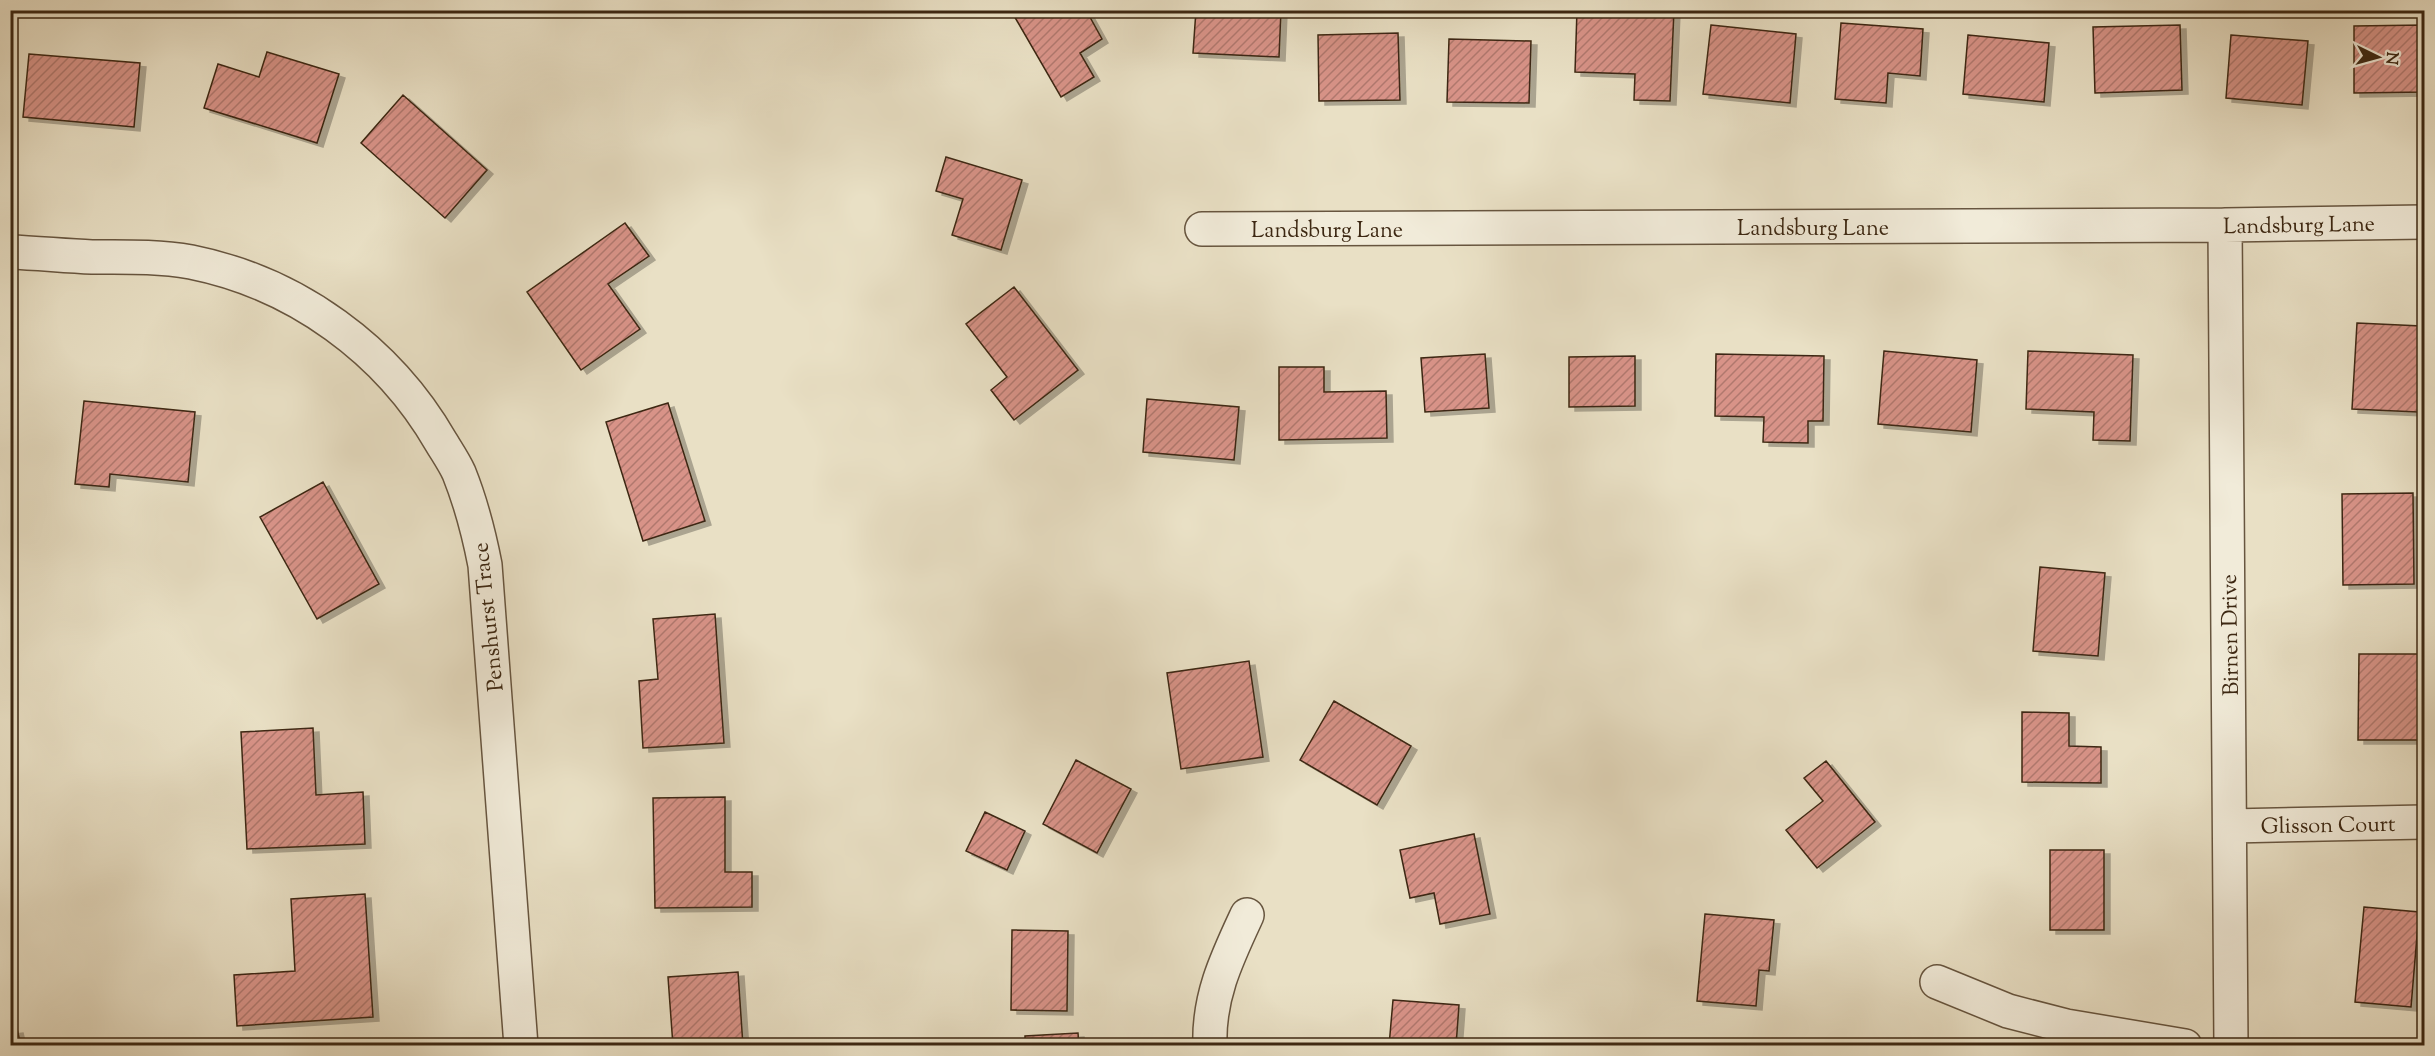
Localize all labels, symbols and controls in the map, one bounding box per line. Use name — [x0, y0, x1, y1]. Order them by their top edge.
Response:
north arrow — [2348, 27, 2408, 87]
text: N — [2378, 51, 2402, 66]
street label: Landsburg Lane — [2223, 210, 2375, 244]
street label: Landsburg Lane — [1737, 214, 1889, 246]
street label: Landsburg Lane — [1251, 216, 1403, 248]
street label: Penshurst Trace — [466, 541, 514, 693]
street label: Birnen Drive — [2215, 574, 2249, 696]
street label: Glisson Court — [2260, 810, 2396, 844]

